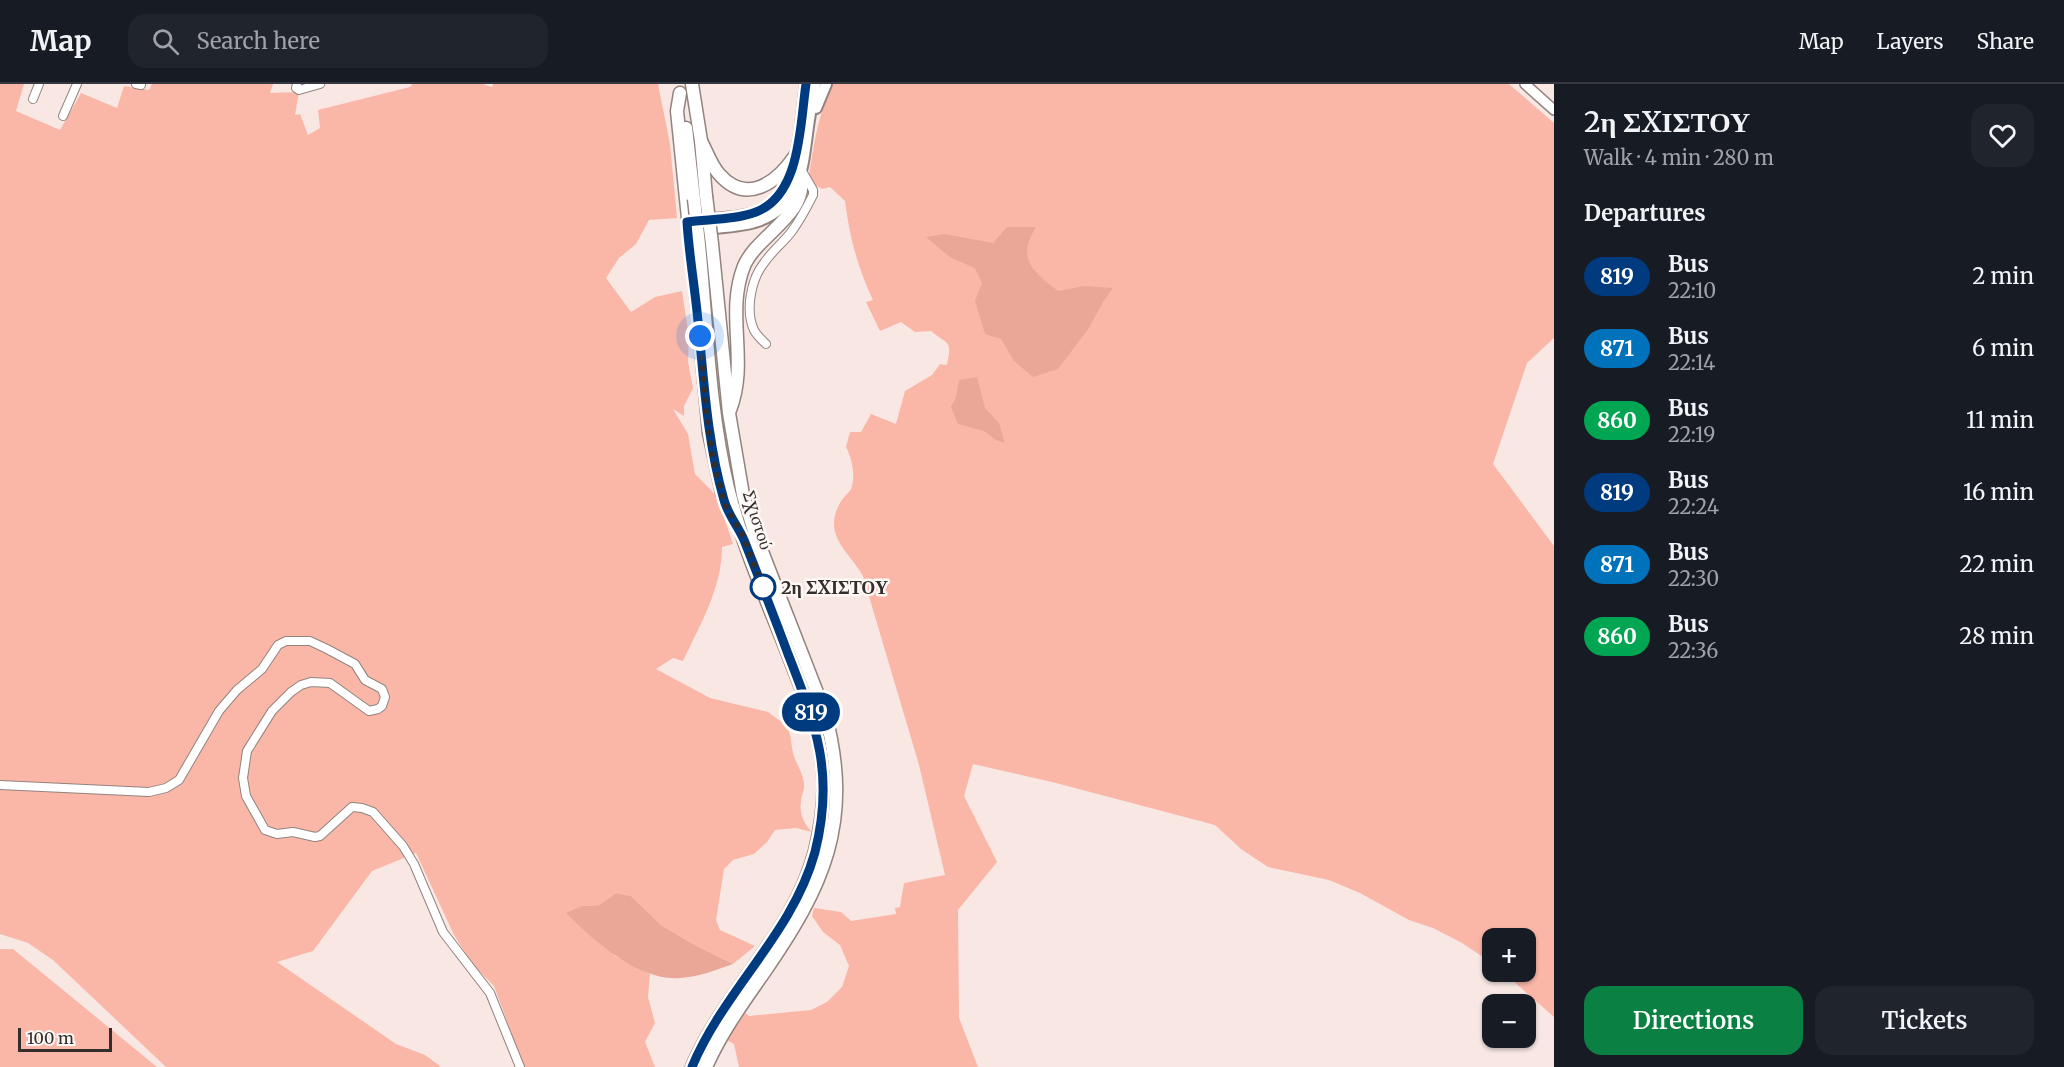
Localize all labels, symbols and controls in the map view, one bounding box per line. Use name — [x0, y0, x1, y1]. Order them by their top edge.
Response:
search box — [128, 14, 548, 68]
text: Map — [30, 23, 92, 59]
icon: search — [149, 25, 182, 58]
text: Search here — [197, 27, 320, 55]
text: Map — [1799, 28, 1844, 55]
text: Layers — [1877, 28, 1944, 55]
text: Share — [1977, 28, 2034, 55]
text: 2η ΣΧΙΣΤΟΥ — [1584, 104, 1750, 140]
button: heart — [1971, 104, 2034, 167]
text: Walk · 4 min · 280 m — [1584, 145, 1774, 170]
text: Departures — [1584, 199, 1706, 227]
text: Bus — [1668, 250, 1709, 278]
text: 2 min — [1972, 262, 2034, 290]
text: 819 — [1600, 263, 1634, 290]
text: 22:10 — [1668, 278, 1716, 303]
your location — [685, 321, 715, 351]
text: Bus — [1668, 322, 1709, 350]
text: 6 min — [1972, 334, 2034, 362]
text: 871 — [1600, 335, 1634, 362]
text: 22:14 — [1668, 350, 1715, 375]
text: Bus — [1668, 394, 1709, 422]
text: 11 min — [1966, 406, 2034, 434]
text: 860 — [1597, 407, 1637, 434]
text: 22:19 — [1668, 422, 1715, 447]
text: Bus — [1668, 466, 1709, 494]
text: 16 min — [1963, 478, 2034, 506]
text: 819 — [1600, 479, 1634, 506]
street label: Σχιστού — [738, 487, 778, 553]
text: 22:24 — [1668, 494, 1719, 519]
text: Bus — [1668, 538, 1709, 566]
text: 22 min — [1960, 550, 2034, 578]
text: 871 — [1600, 551, 1634, 578]
text: 22:30 — [1668, 566, 1719, 591]
marker: 2η ΣΧΙΣΤΟΥ — [750, 574, 776, 600]
place label: 2η ΣΧΙΣΤΟΥ — [781, 576, 888, 599]
text: Bus — [1668, 610, 1709, 638]
text: 28 min — [1959, 622, 2034, 650]
text: 860 — [1597, 623, 1637, 650]
text: 22:36 — [1668, 638, 1718, 663]
line badge: 819 — [776, 692, 846, 732]
text: 819 — [794, 699, 828, 726]
map controls — [1482, 928, 1536, 1048]
button: + — [1482, 928, 1536, 982]
button: Directions — [1584, 986, 1803, 1055]
button: Tickets — [1815, 986, 2034, 1055]
button: − — [1482, 994, 1536, 1048]
scale bar — [18, 1025, 112, 1052]
text: 100 m — [27, 1028, 74, 1048]

